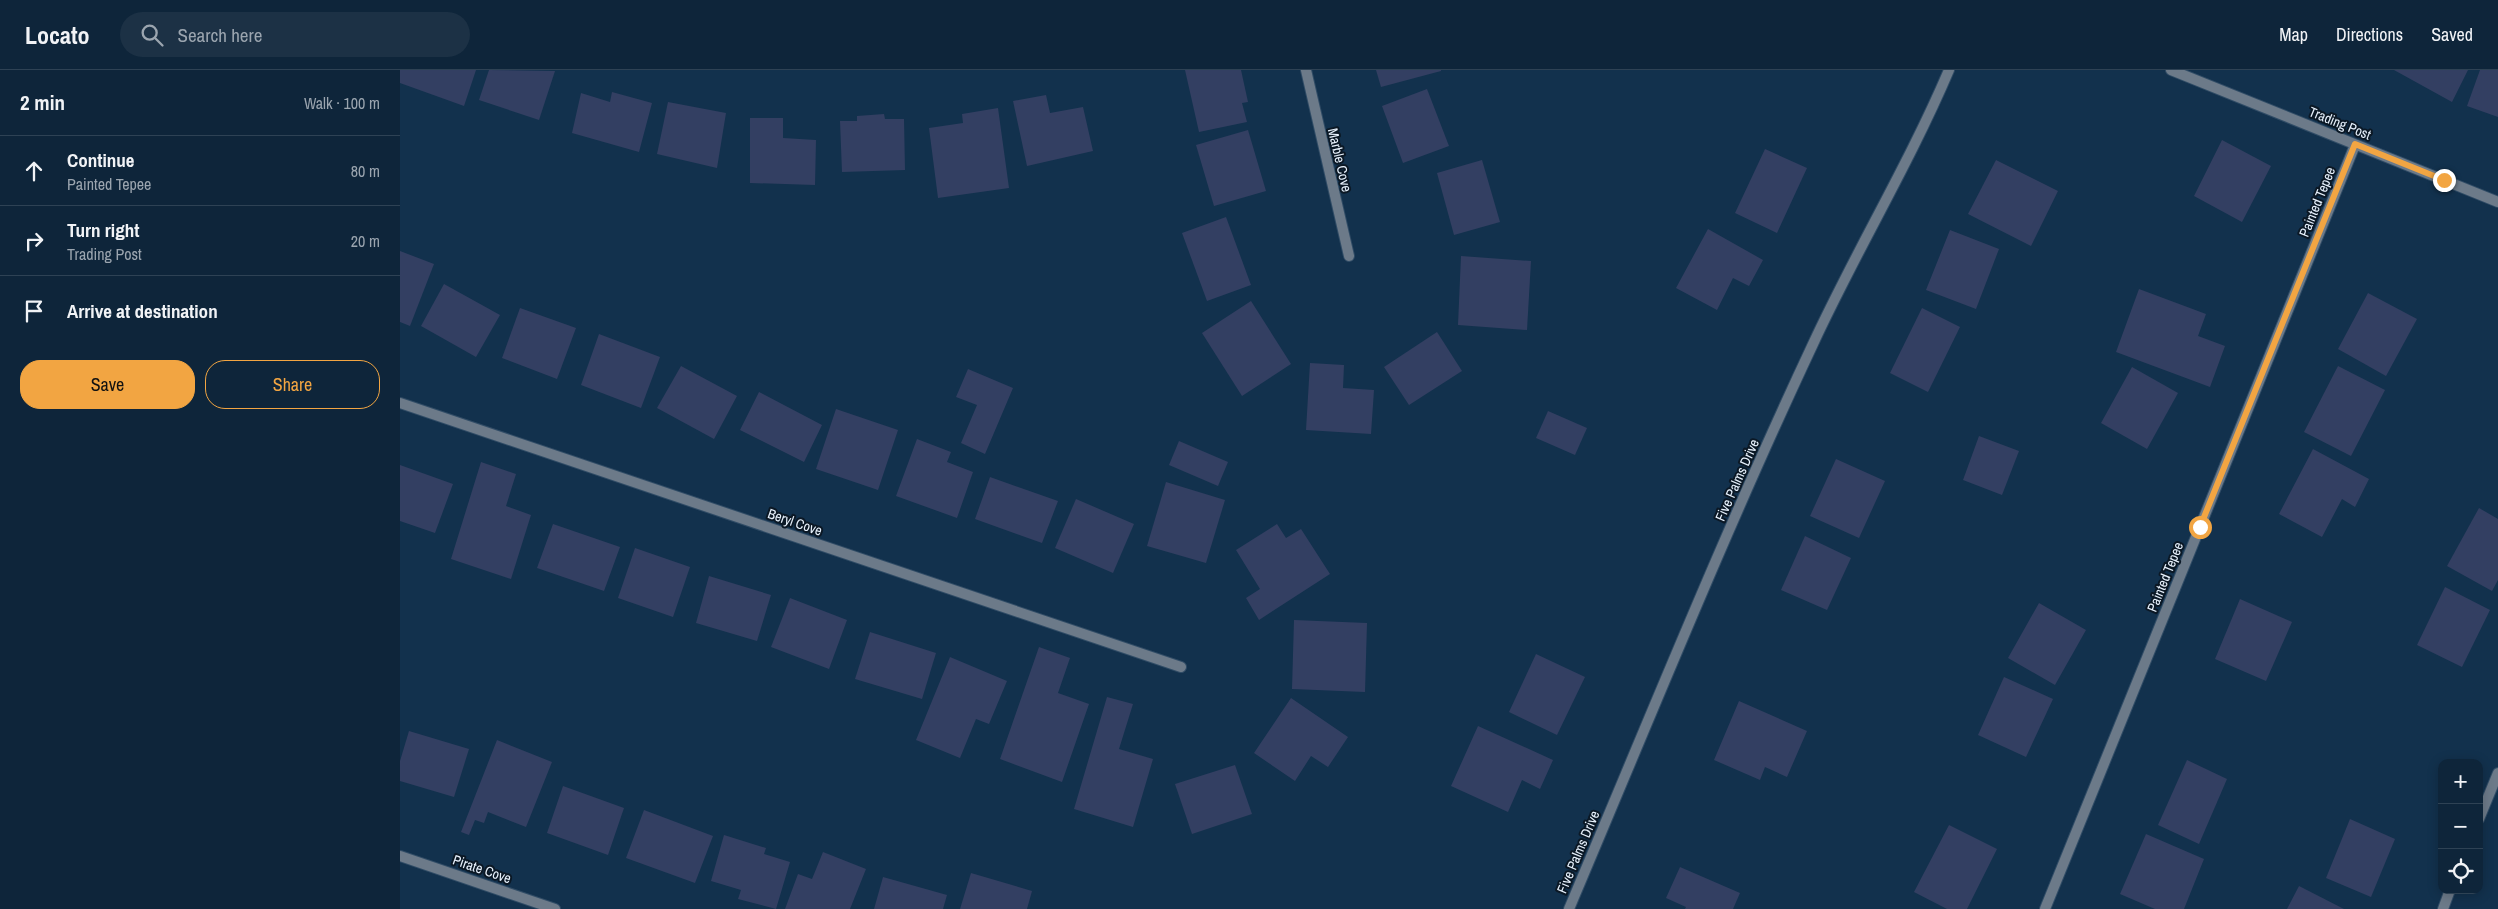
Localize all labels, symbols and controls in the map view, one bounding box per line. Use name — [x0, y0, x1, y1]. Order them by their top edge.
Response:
search box — [120, 12, 470, 57]
text: Locato — [25, 19, 90, 51]
icon: search — [138, 21, 166, 49]
text: Search here — [178, 22, 262, 48]
text: Map — [2279, 22, 2308, 47]
text: Directions — [2336, 22, 2403, 47]
text: Saved — [2431, 22, 2473, 47]
text: 2 min — [20, 88, 65, 117]
text: Walk · 100 m — [304, 92, 380, 114]
street label: Trading Post — [2306, 102, 2374, 144]
street label: Marble Cove — [1324, 126, 1356, 194]
text: Continue — [67, 147, 135, 173]
icon: ahead — [20, 157, 48, 185]
text: 80 m — [351, 160, 380, 182]
street label: Painted Tepee — [2295, 164, 2339, 240]
route end — [2433, 169, 2456, 192]
text: Painted Tepee — [67, 173, 151, 195]
text: Turn right — [67, 217, 139, 243]
icon: right — [20, 227, 48, 255]
text: 20 m — [351, 230, 380, 252]
text: Trading Post — [67, 243, 142, 265]
icon: arrive — [20, 297, 48, 325]
text: Arrive at destination — [67, 298, 218, 324]
button: Save — [20, 360, 195, 409]
button: Share — [205, 360, 380, 409]
street label: Five Palms Drive — [1711, 436, 1763, 524]
street label: Beryl Cove — [766, 504, 824, 540]
route start — [2189, 516, 2212, 539]
street label: Painted Tepee — [2143, 539, 2187, 615]
map controls — [2438, 759, 2483, 894]
button: + — [2438, 759, 2483, 804]
button: − — [2438, 804, 2483, 849]
street label: Five Palms Drive — [1553, 808, 1603, 896]
button: locate — [2438, 849, 2483, 894]
street label: Pirate Cove — [450, 851, 514, 887]

